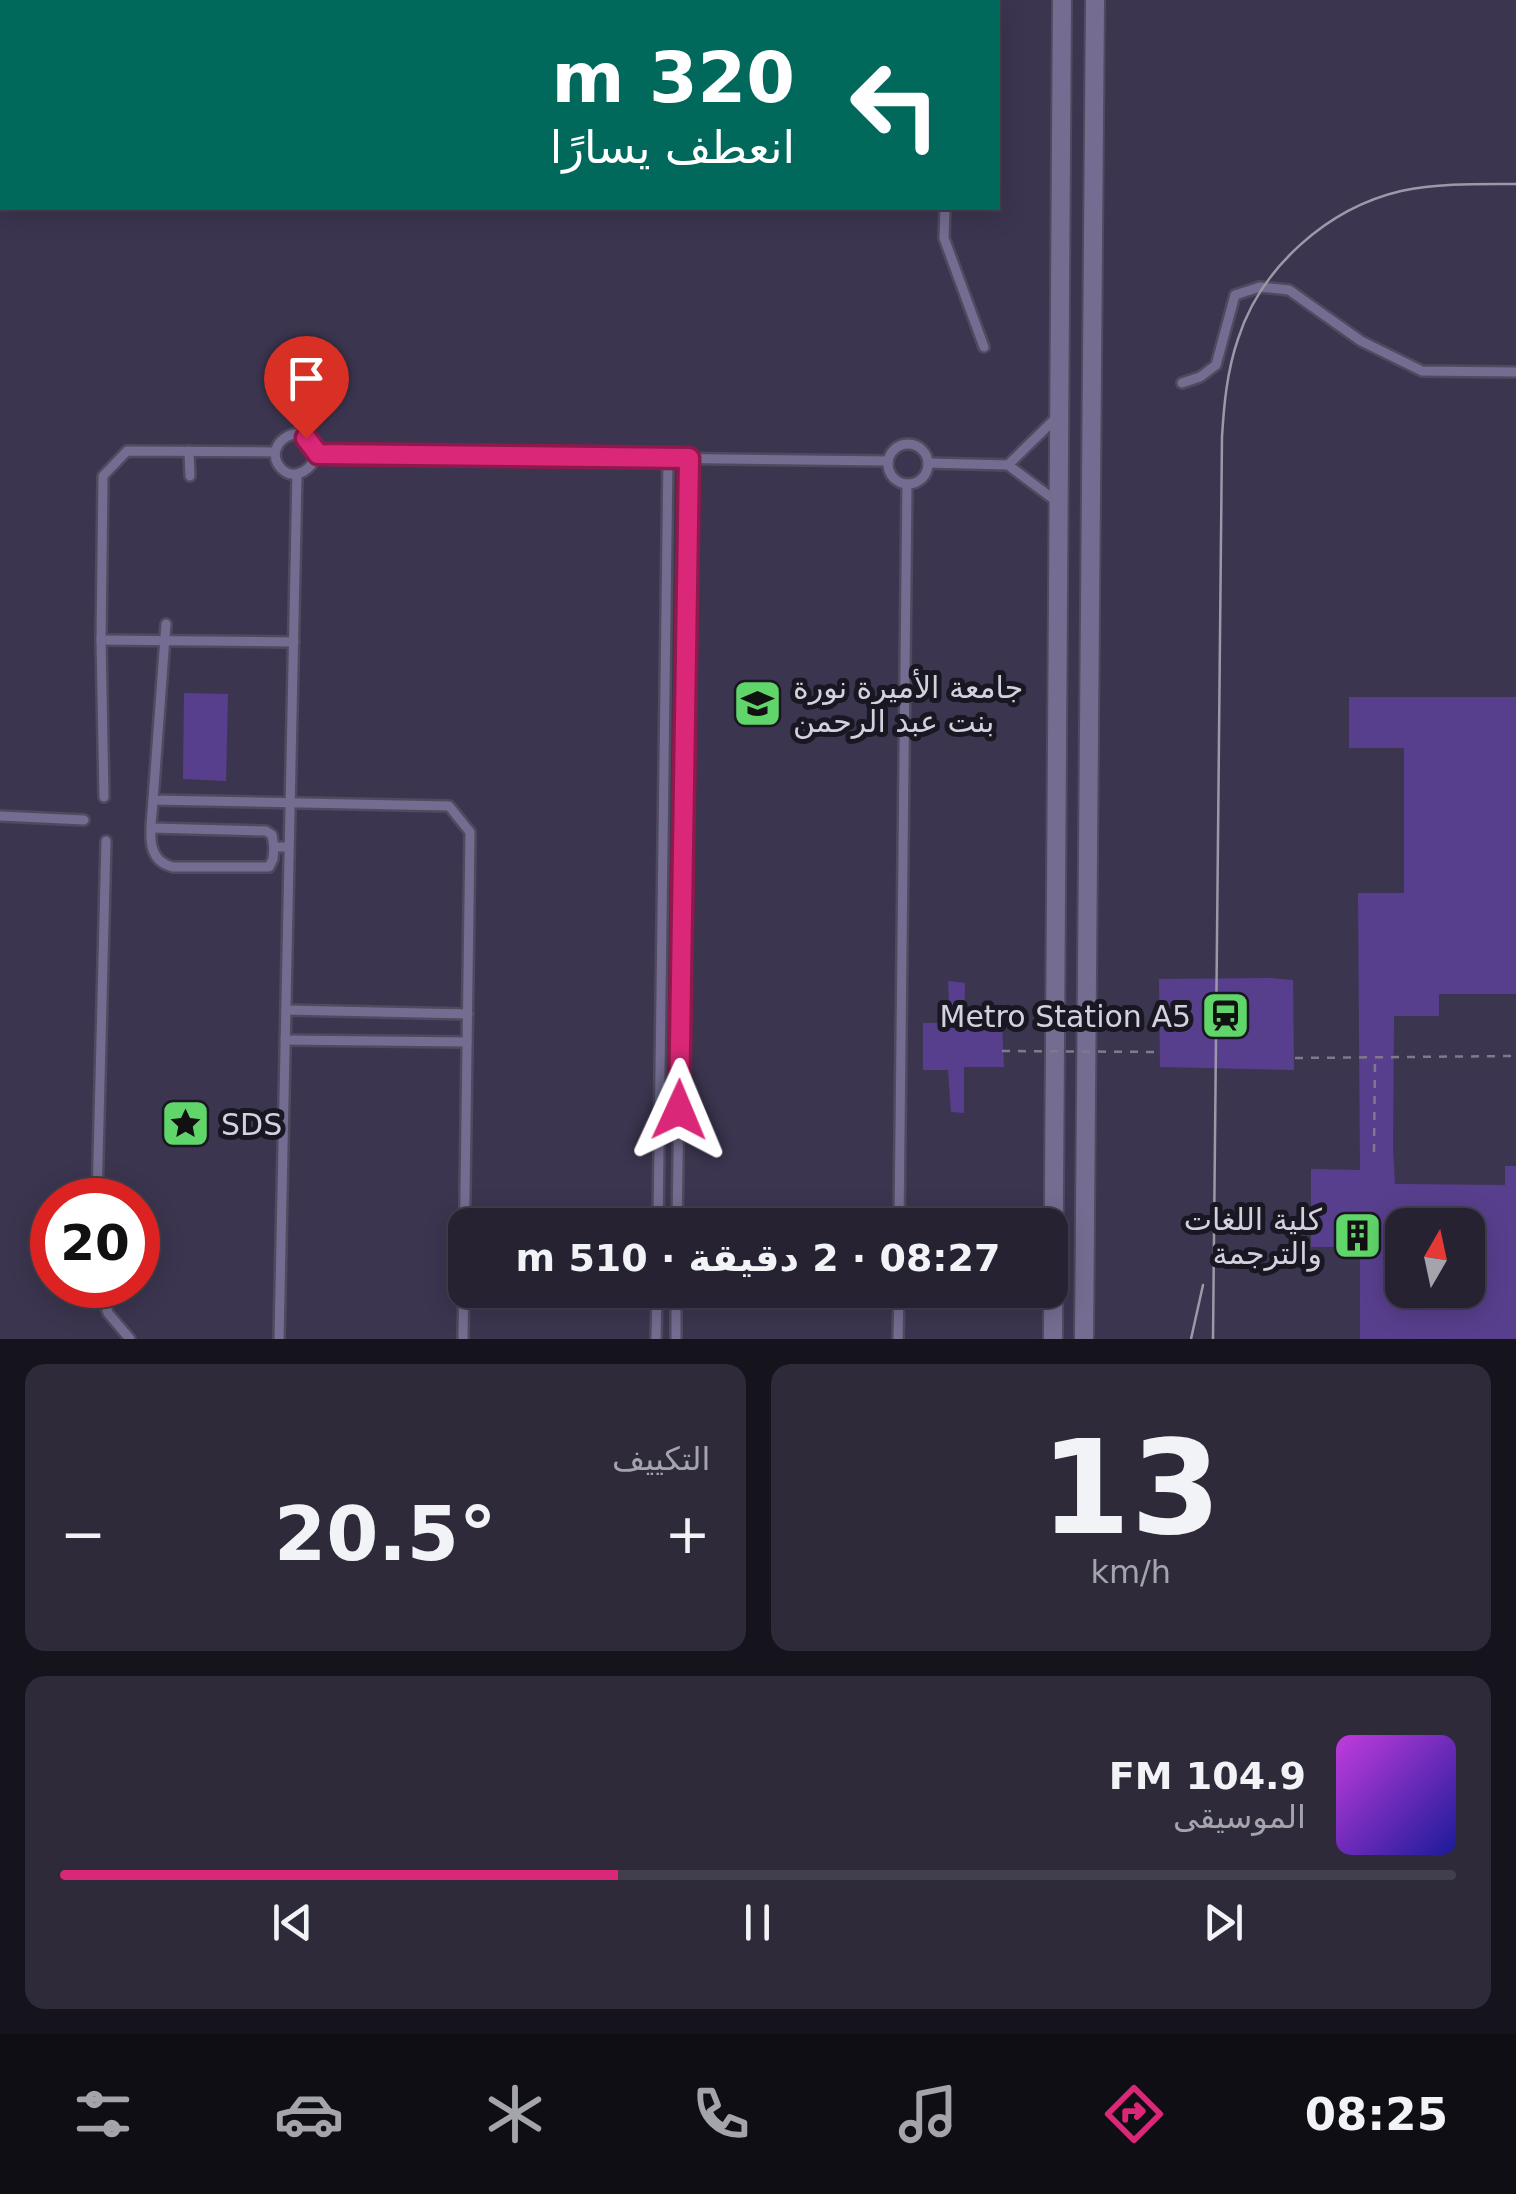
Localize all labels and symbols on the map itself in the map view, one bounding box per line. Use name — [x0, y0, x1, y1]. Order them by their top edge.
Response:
pin — [264, 336, 349, 439]
place label: جامعة الأميرة نورة بنت عبد الرحمن — [793, 668, 1023, 739]
school or university icon: جامعة الأميرة نورة بنت عبد الرحمن — [732, 678, 784, 730]
station icon: Metro Station A5 — [1200, 990, 1252, 1042]
place label: Metro Station A5 — [940, 999, 1191, 1034]
position arrow — [627, 1058, 731, 1162]
place icon: SDS — [160, 1098, 212, 1150]
place label: SDS — [221, 1107, 282, 1142]
speed limit sign: 20 — [30, 1178, 160, 1308]
place label: كلية اللغات والترجمة — [1184, 1202, 1323, 1272]
north arrow — [1385, 1208, 1485, 1308]
building icon: كلية اللغات والترجمة — [1331, 1210, 1383, 1262]

